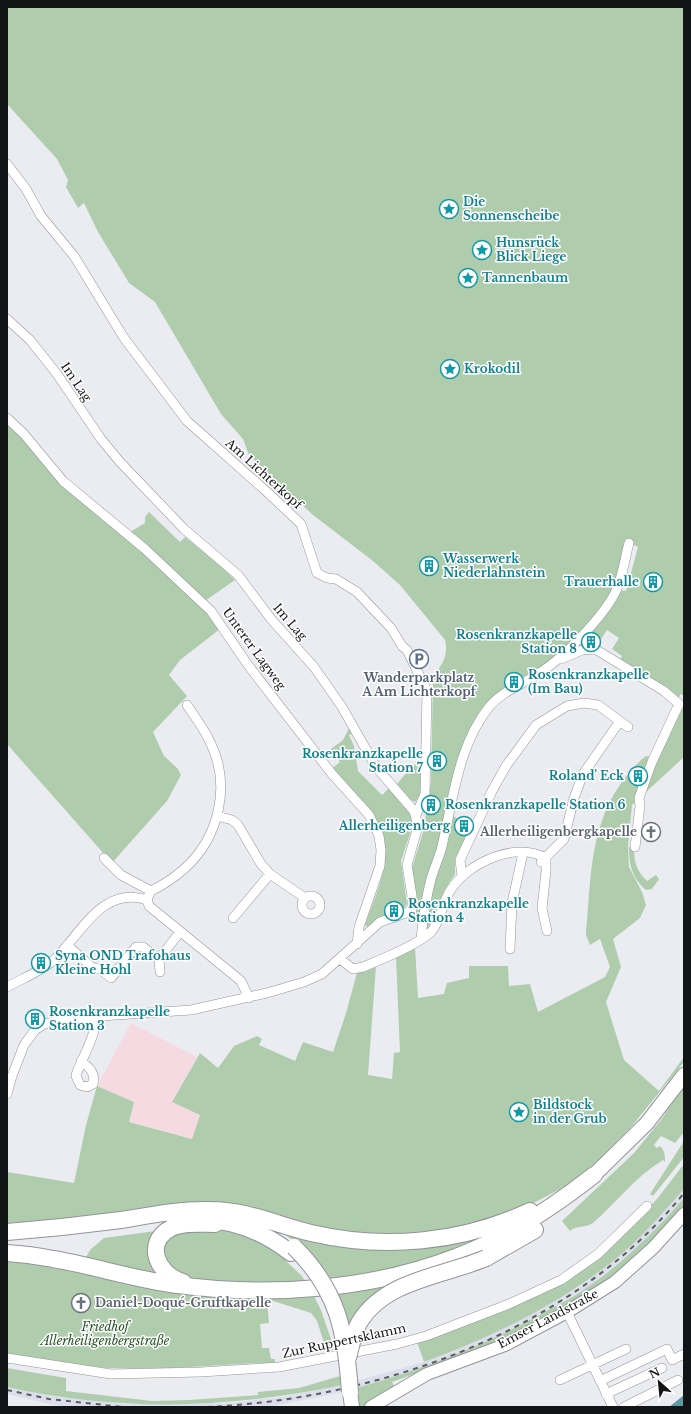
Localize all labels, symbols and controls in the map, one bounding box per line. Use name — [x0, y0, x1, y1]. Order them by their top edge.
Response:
place label: Die Sonnenscheibe — [463, 194, 559, 223]
place icon: Die Sonnenscheibe — [438, 198, 460, 220]
place label: Hunsrück Blick Liege — [496, 235, 567, 264]
place icon: Hunsrück Blick Liege — [471, 239, 493, 261]
place icon: Tannenbaum — [457, 267, 479, 289]
place label: Tannenbaum — [482, 270, 569, 285]
place icon: Krokodil — [439, 358, 461, 380]
street label: Im Lag — [58, 359, 95, 405]
place label: Krokodil — [464, 361, 521, 376]
street label: Am Lichterkopf — [222, 435, 307, 513]
place label: Wasserwerk Niederlahnstein — [442, 551, 546, 580]
building icon: Wasserwerk Niederlahnstein — [418, 555, 440, 577]
building icon: Trauerhalle — [642, 571, 664, 593]
place label: Trauerhalle — [564, 574, 639, 589]
street label: Im Lag — [270, 600, 311, 644]
street label: Unterer Lagweg — [220, 605, 290, 693]
place label: Rosenkranzkapelle Station 8 — [456, 627, 577, 656]
building icon: Rosenkranzkapelle Station 8 — [580, 631, 602, 653]
parking icon: Wanderparkplatz A Am Lichterkopf — [408, 648, 430, 670]
place label: Rosenkranzkapelle (Im Bau) — [528, 667, 649, 696]
place label: Wanderparkplatz A Am Lichterkopf — [361, 670, 478, 699]
building icon: Rosenkranzkapelle (Im Bau) — [503, 671, 525, 693]
place label: Rosenkranzkapelle Station 7 — [302, 746, 424, 775]
building icon: Rosenkranzkapelle Station 7 — [426, 750, 448, 772]
building icon: Roland' Eck — [627, 765, 649, 787]
place label: Roland' Eck — [549, 768, 625, 783]
building icon: Rosenkranzkapelle Station 6 — [420, 794, 442, 816]
place label: Rosenkranzkapelle Station 6 — [445, 797, 625, 812]
building icon: Allerheiligenberg — [453, 815, 475, 837]
place label: Allerheiligenberg — [338, 818, 451, 833]
church icon: Allerheiligenbergkapelle — [640, 821, 662, 843]
place label: Allerheiligenbergkapelle — [479, 824, 637, 839]
place label: Rosenkranzkapelle Station 4 — [408, 896, 529, 925]
building icon: Rosenkranzkapelle Station 4 — [383, 900, 405, 922]
place label: Syna OND Trafohaus Kleine Hohl — [55, 948, 191, 977]
building icon: Syna OND Trafohaus Kleine Hohl — [30, 952, 52, 974]
place label: Rosenkranzkapelle Station 3 — [49, 1004, 170, 1033]
building icon: Rosenkranzkapelle Station 3 — [24, 1008, 46, 1030]
place label: Bildstock in der Grub — [533, 1097, 607, 1126]
place icon: Bildstock in der Grub — [508, 1101, 530, 1123]
street label: Emser Landstraße — [495, 1286, 601, 1351]
church icon: Daniel-Doqué-Gruftkapelle — [70, 1292, 92, 1314]
place label: Daniel-Doqué-Gruftkapelle — [95, 1295, 271, 1310]
park label: Friedhof Allerheiligenbergstraße — [39, 1319, 170, 1348]
street label: Zur Ruppertsklamm — [281, 1320, 407, 1361]
north arrow — [639, 1362, 679, 1402]
text: N — [647, 1364, 663, 1382]

